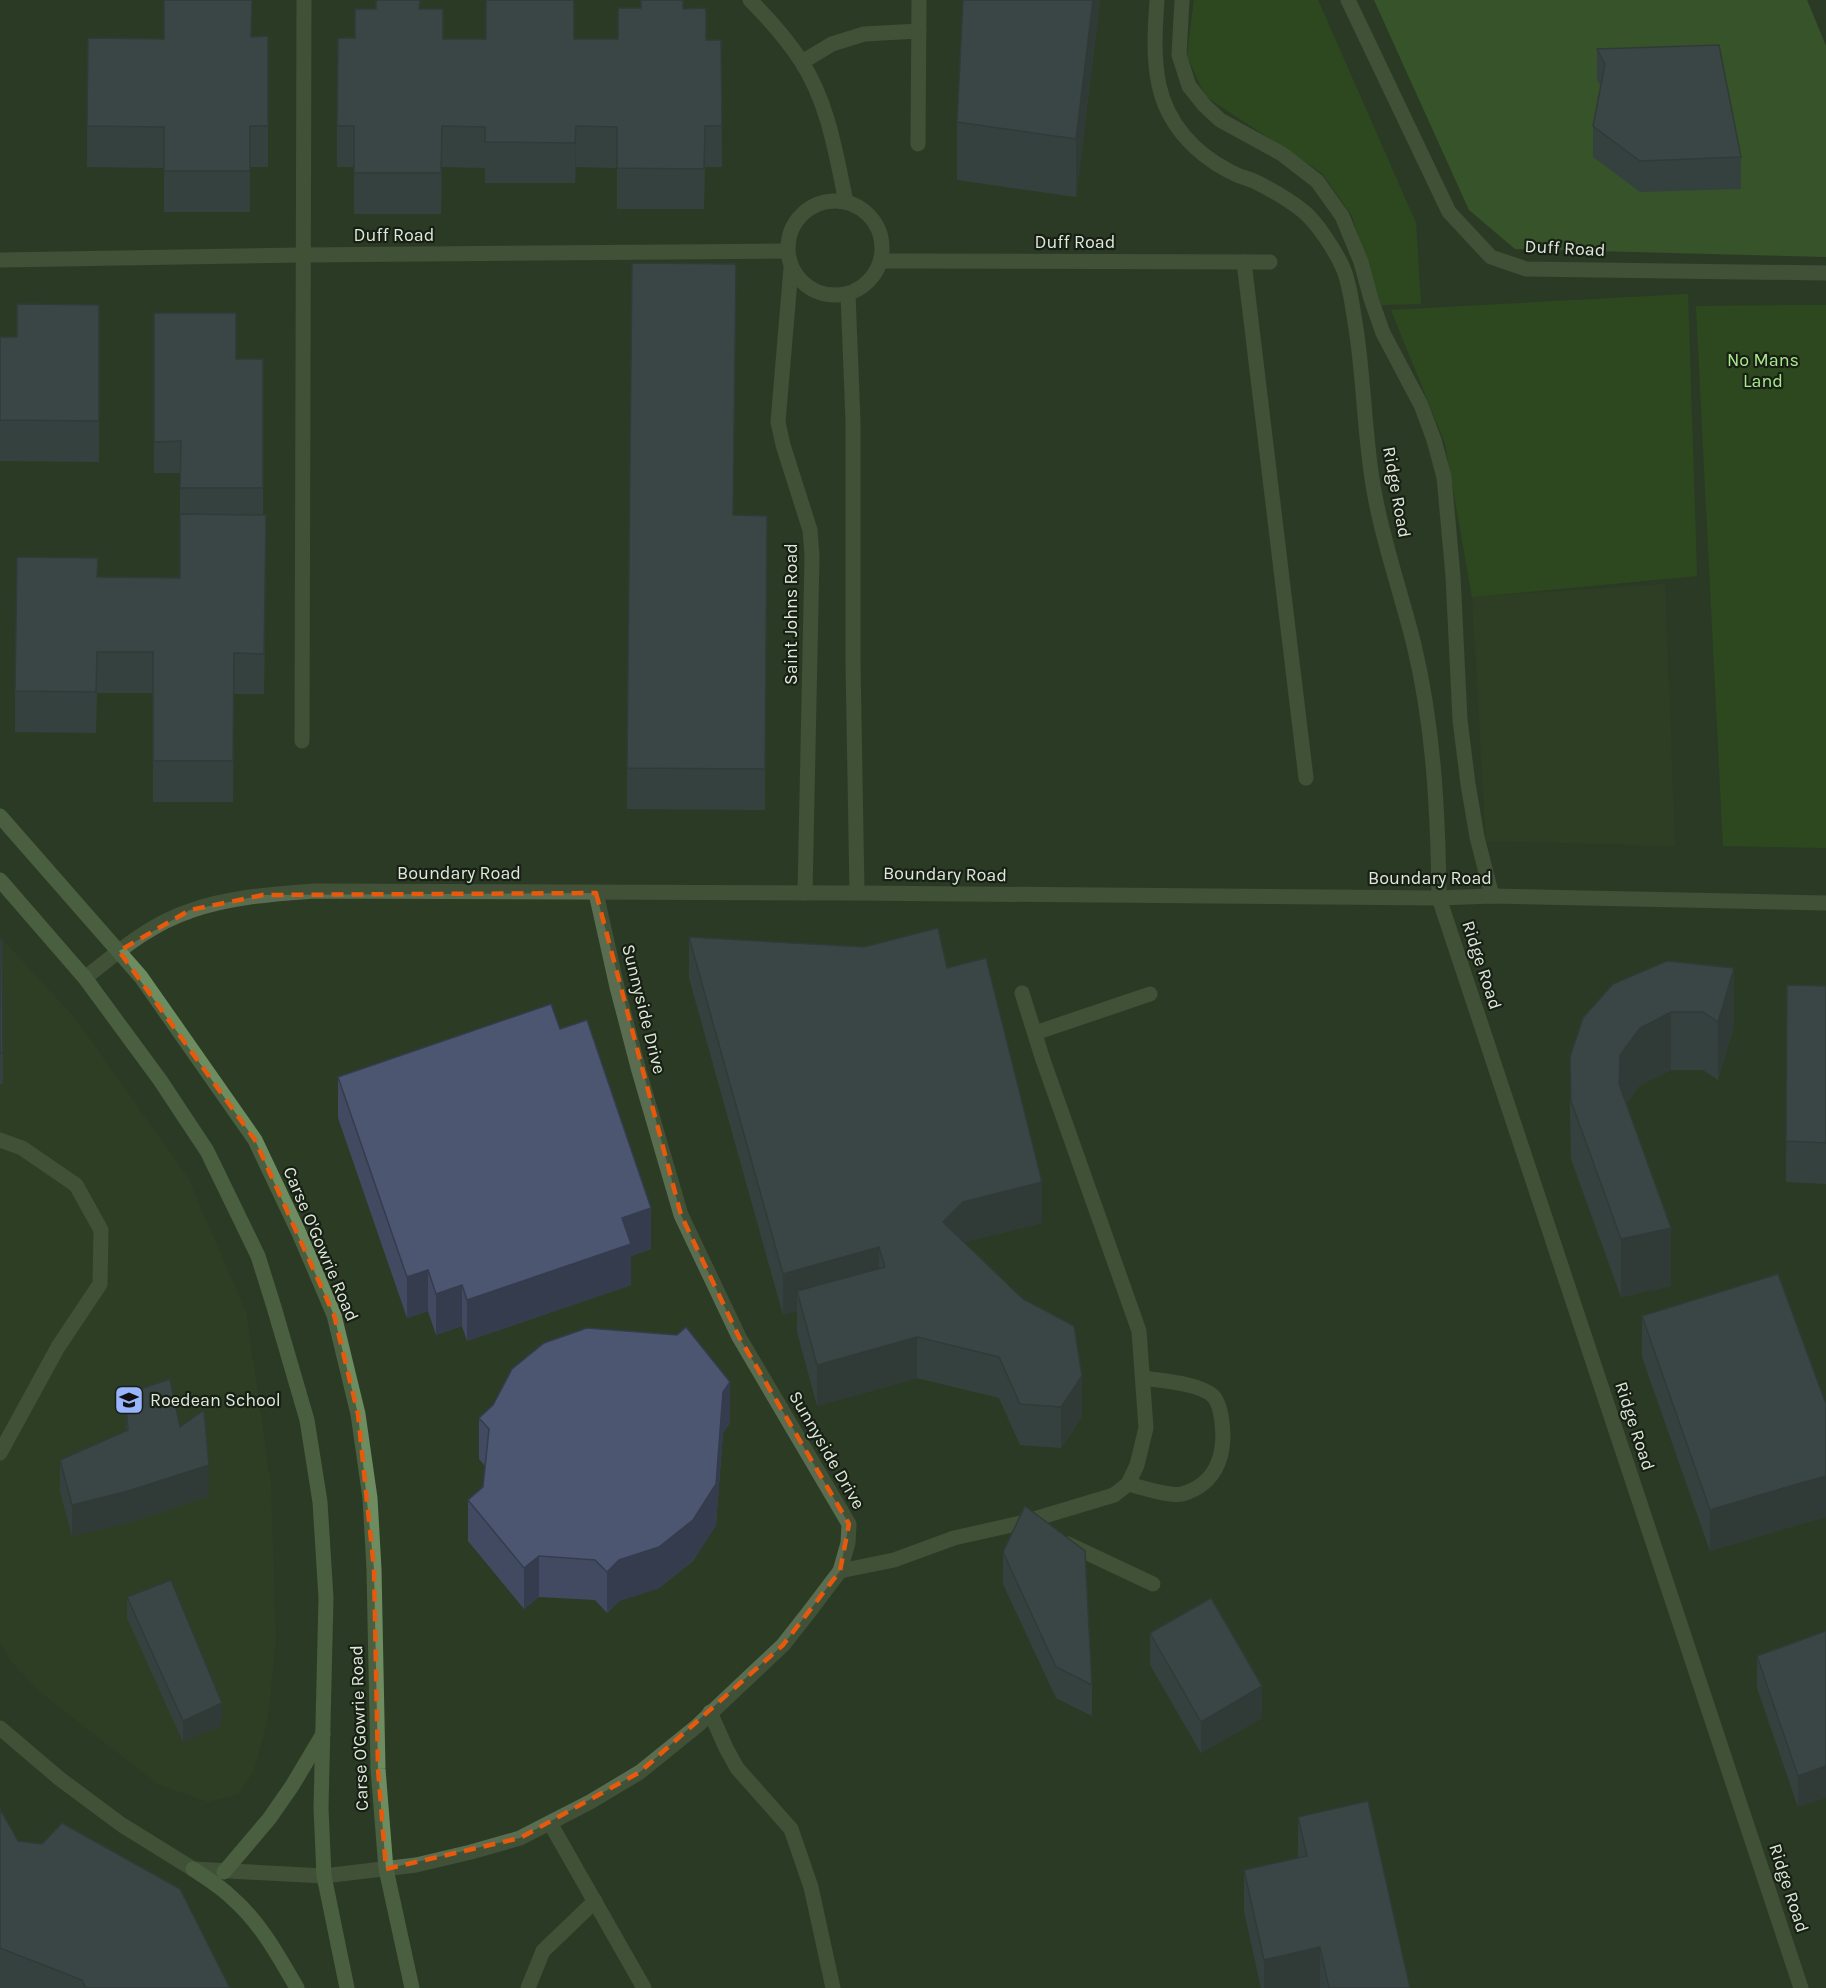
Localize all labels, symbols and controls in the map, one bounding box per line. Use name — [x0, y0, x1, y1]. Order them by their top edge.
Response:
street label: Duff Road — [354, 224, 434, 246]
street label: Duff Road — [1035, 231, 1115, 253]
street label: Duff Road — [1524, 235, 1606, 261]
park label: No Mans Land — [1727, 349, 1799, 392]
street label: Ridge Road — [1378, 445, 1416, 539]
street label: Saint Johns Road — [780, 543, 802, 685]
street label: Boundary Road — [397, 862, 521, 884]
street label: Boundary Road — [883, 862, 1007, 886]
street label: Boundary Road — [1368, 867, 1492, 889]
street label: Ridge Road — [1457, 918, 1507, 1012]
street label: Sunnyside Drive — [617, 942, 671, 1076]
street label: Carse O'Gowrie Road — [278, 1163, 364, 1325]
street label: Ridge Road — [1610, 1379, 1660, 1473]
school or university icon: Roedean School — [113, 1384, 145, 1416]
street label: Sunnyside Drive — [784, 1387, 870, 1513]
place label: Roedean School — [150, 1389, 281, 1411]
street label: Carse O'Gowrie Road — [345, 1645, 373, 1811]
street label: Ridge Road — [1764, 1841, 1814, 1935]

